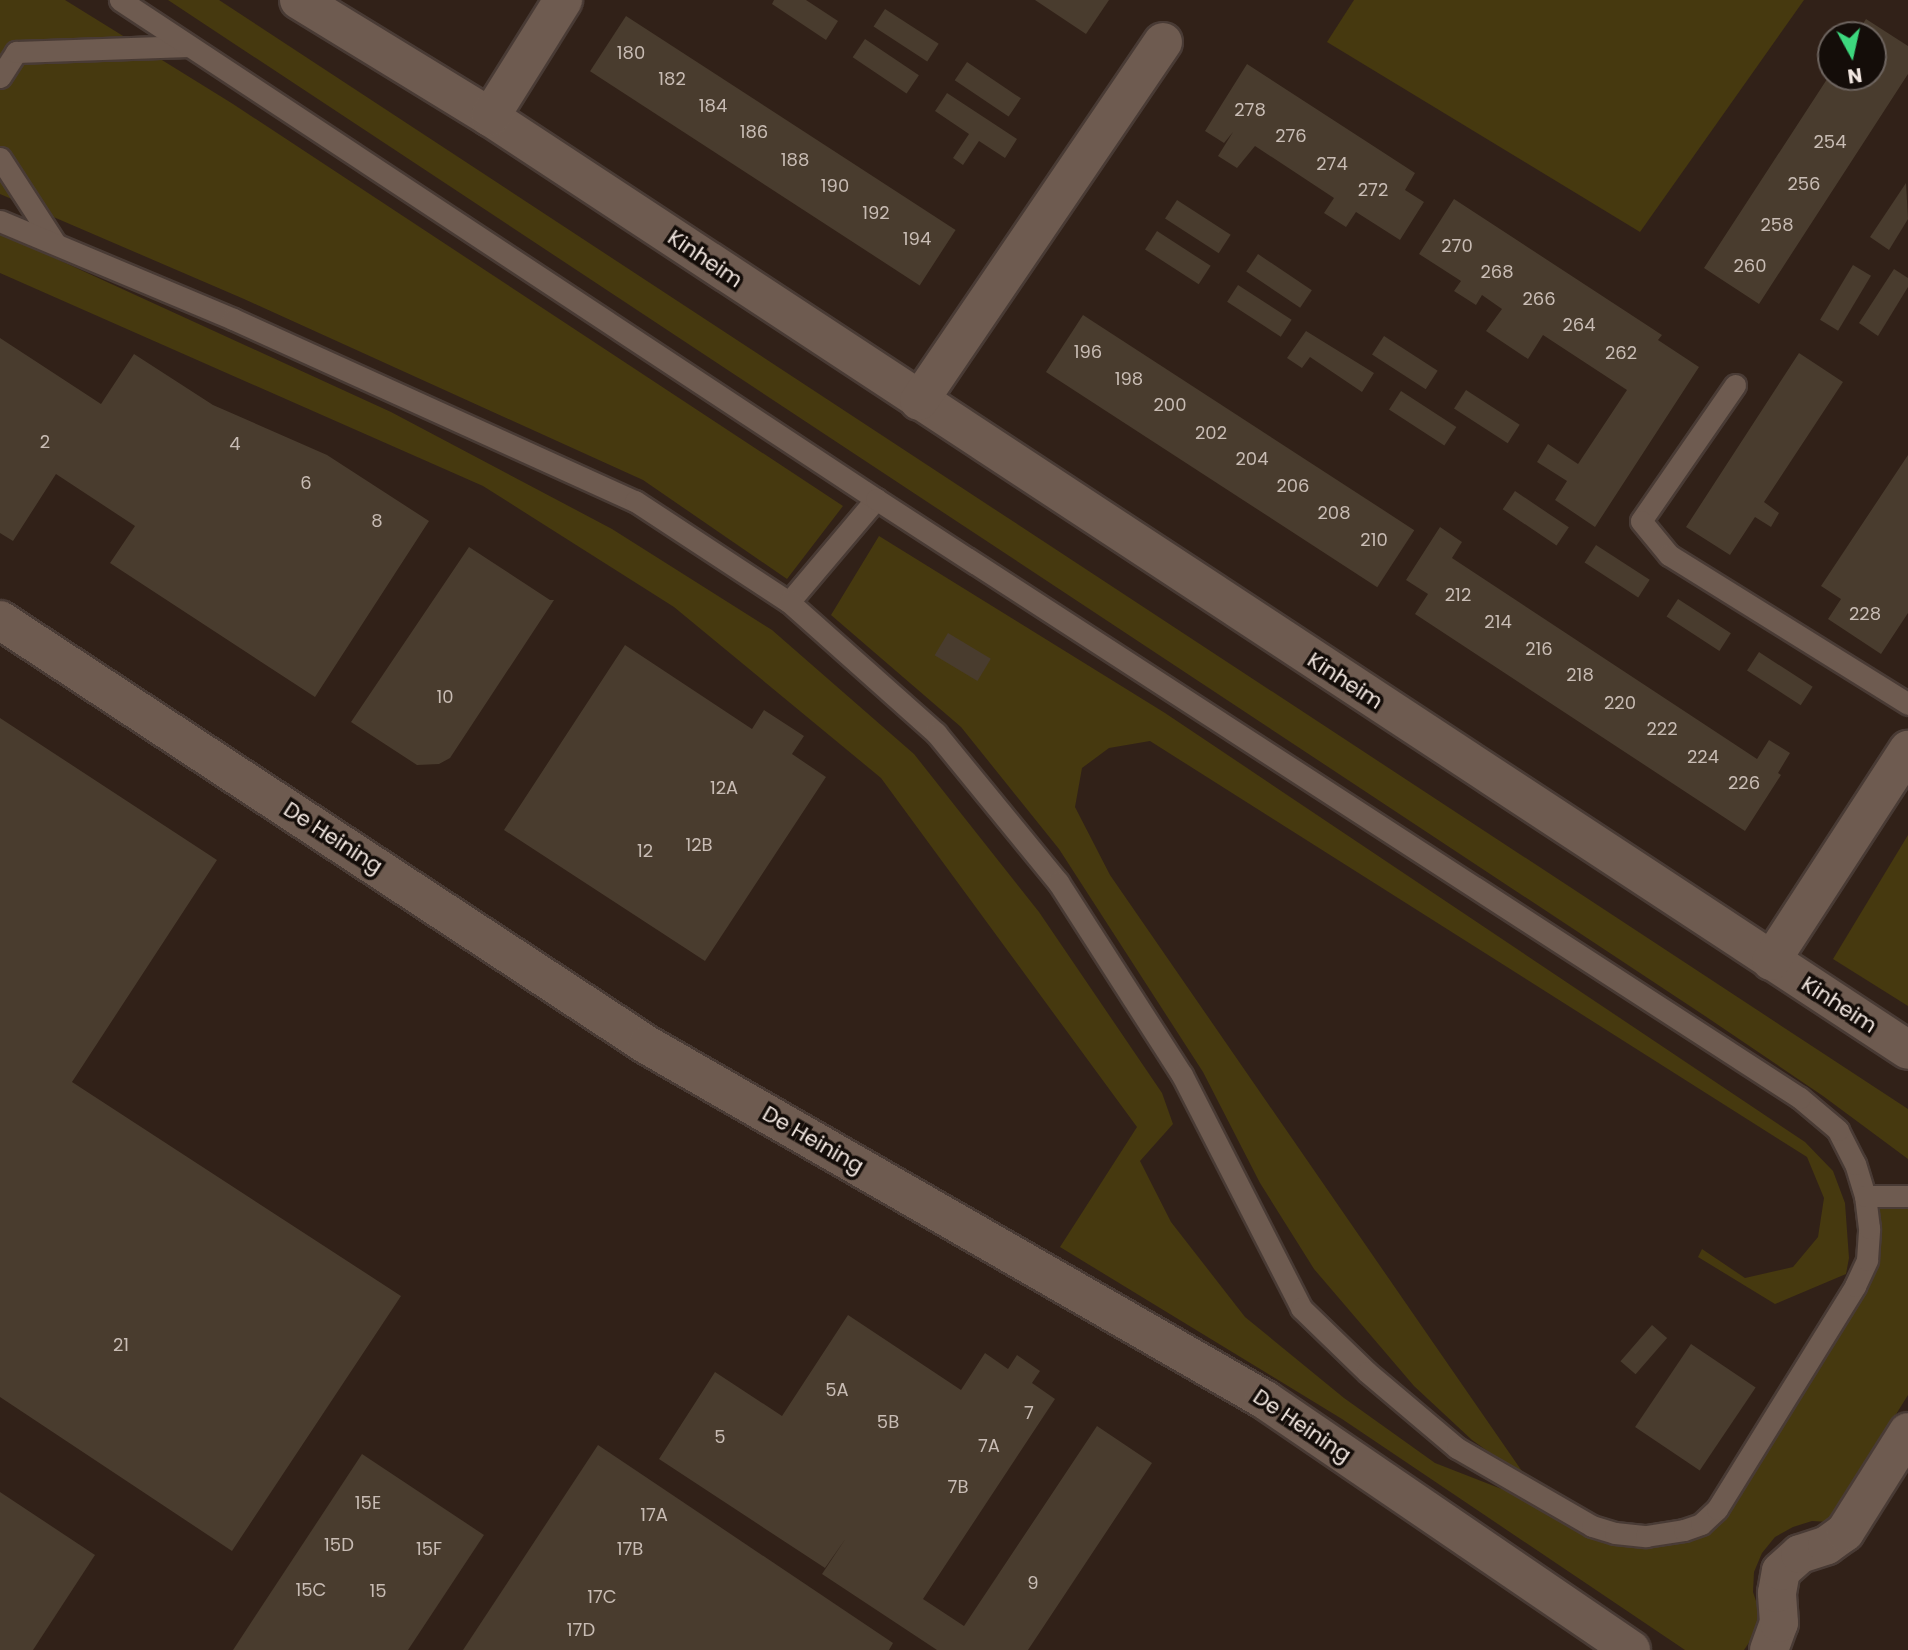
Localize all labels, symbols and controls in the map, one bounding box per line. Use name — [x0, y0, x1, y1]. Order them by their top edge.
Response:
north arrow — [1817, 21, 1887, 91]
house number: 180 — [617, 42, 645, 64]
text: N — [1846, 61, 1864, 90]
house number: 182 — [658, 68, 686, 90]
house number: 184 — [699, 95, 727, 117]
house number: 278 — [1234, 99, 1266, 121]
house number: 186 — [740, 121, 768, 143]
house number: 276 — [1275, 125, 1307, 147]
house number: 254 — [1814, 131, 1846, 153]
house number: 188 — [781, 149, 809, 171]
house number: 274 — [1316, 153, 1348, 175]
house number: 256 — [1787, 173, 1821, 195]
house number: 190 — [821, 175, 849, 197]
house number: 272 — [1358, 179, 1388, 201]
house number: 192 — [862, 202, 890, 224]
house number: 258 — [1760, 214, 1794, 236]
street label: Kinheim — [663, 225, 747, 293]
house number: 194 — [903, 228, 931, 250]
house number: 270 — [1441, 235, 1473, 257]
house number: 260 — [1733, 255, 1767, 277]
house number: 268 — [1480, 261, 1514, 283]
house number: 266 — [1522, 288, 1556, 310]
house number: 264 — [1562, 314, 1596, 336]
house number: 196 — [1074, 341, 1102, 363]
house number: 262 — [1605, 342, 1637, 364]
house number: 198 — [1115, 368, 1143, 390]
house number: 200 — [1154, 394, 1186, 416]
house number: 202 — [1195, 422, 1227, 444]
house number: 2 — [40, 431, 50, 453]
house number: 4 — [229, 433, 241, 455]
house number: 204 — [1236, 448, 1268, 470]
house number: 6 — [300, 472, 312, 494]
house number: 206 — [1276, 475, 1310, 497]
house number: 208 — [1317, 502, 1351, 524]
house number: 8 — [371, 510, 383, 532]
house number: 210 — [1360, 529, 1388, 551]
house number: 212 — [1445, 584, 1471, 606]
house number: 228 — [1849, 603, 1881, 625]
house number: 214 — [1484, 611, 1512, 633]
house number: 216 — [1525, 638, 1553, 660]
street label: Kinheim — [1303, 647, 1387, 715]
house number: 218 — [1566, 664, 1594, 686]
house number: 10 — [436, 686, 454, 708]
house number: 220 — [1604, 692, 1636, 714]
house number: 222 — [1646, 718, 1678, 740]
house number: 224 — [1687, 746, 1719, 768]
house number: 226 — [1728, 772, 1760, 794]
house number: 12A — [710, 777, 738, 799]
street label: De Heining — [279, 797, 387, 879]
house number: 12B — [685, 834, 713, 856]
house number: 12 — [637, 840, 653, 862]
street label: Kinheim — [1797, 971, 1881, 1039]
street label: De Heining — [758, 1101, 868, 1179]
house number: 21 — [113, 1334, 129, 1356]
house number: 5A — [825, 1379, 849, 1401]
street label: De Heining — [1248, 1384, 1356, 1468]
house number: 7 — [1024, 1402, 1034, 1424]
house number: 5B — [877, 1411, 899, 1433]
house number: 5 — [714, 1426, 726, 1448]
house number: 7A — [978, 1435, 1000, 1457]
house number: 7B — [948, 1476, 968, 1498]
house number: 15E — [355, 1492, 381, 1514]
house number: 17A — [640, 1504, 668, 1526]
house number: 15D — [324, 1534, 354, 1556]
house number: 15F — [416, 1538, 442, 1560]
house number: 17B — [617, 1538, 643, 1560]
house number: 9 — [1027, 1572, 1039, 1594]
house number: 15C — [296, 1579, 326, 1601]
house number: 15 — [369, 1580, 387, 1602]
house number: 17C — [587, 1586, 617, 1608]
house number: 17D — [567, 1619, 595, 1641]

